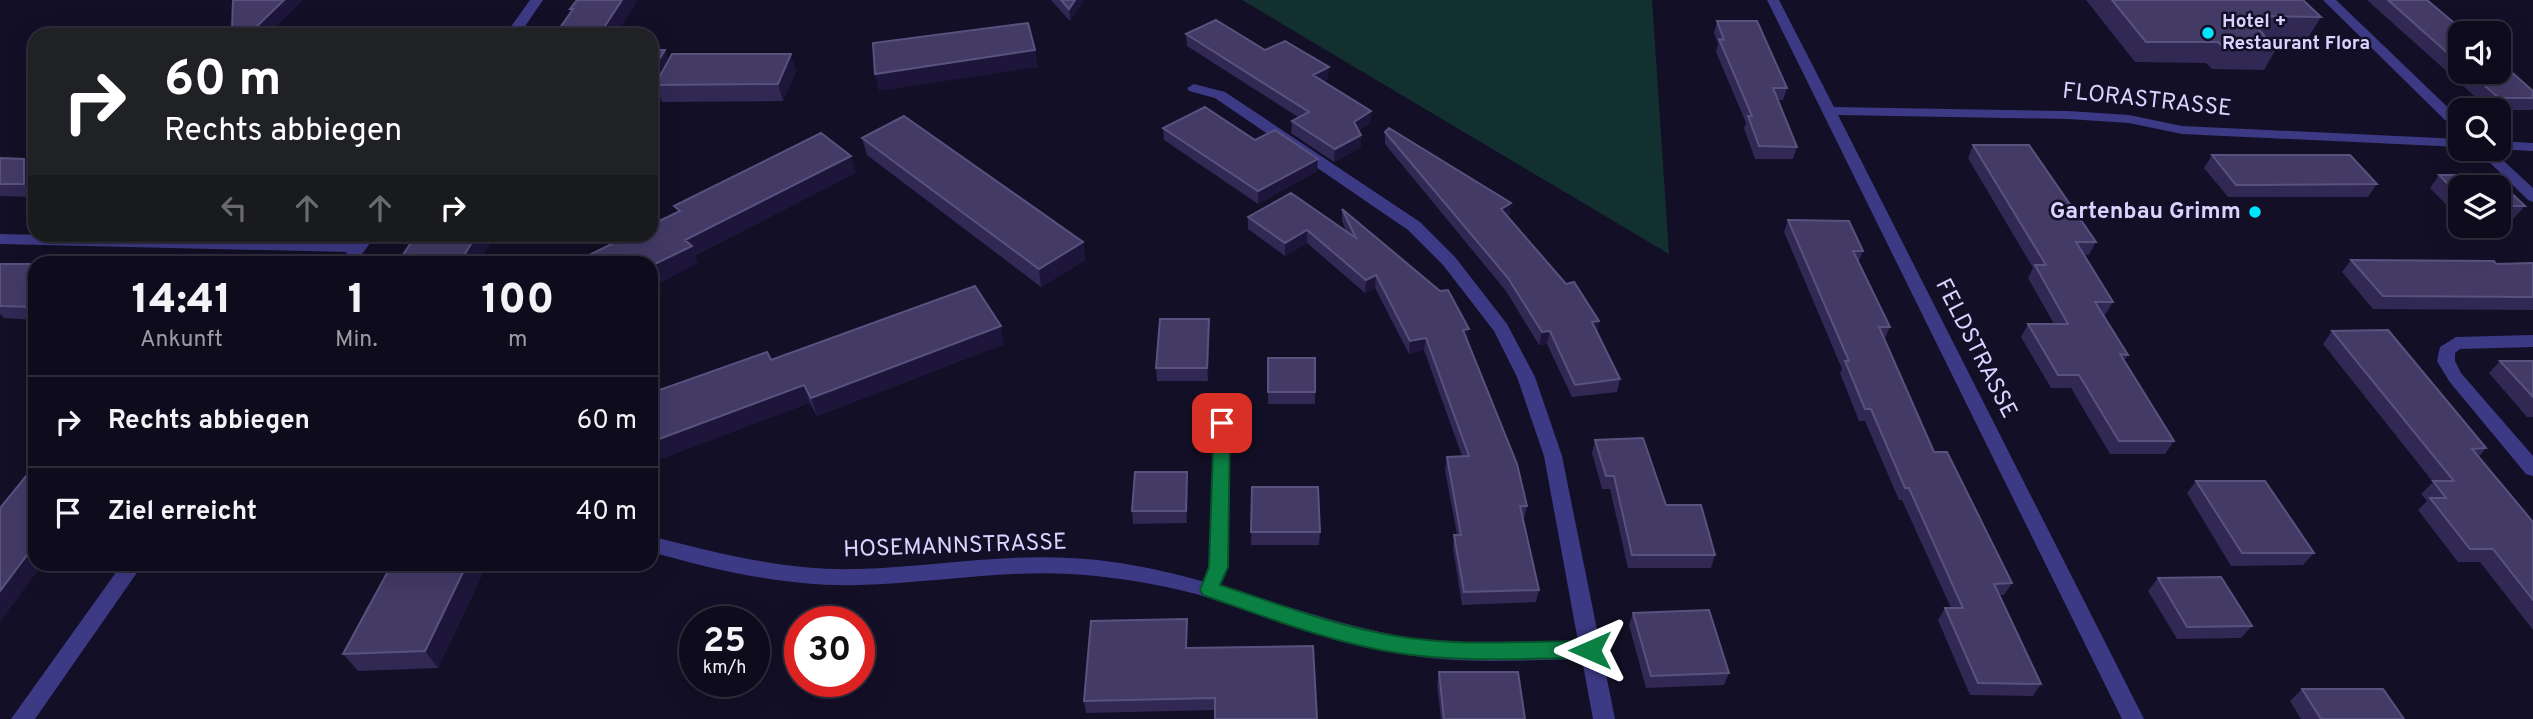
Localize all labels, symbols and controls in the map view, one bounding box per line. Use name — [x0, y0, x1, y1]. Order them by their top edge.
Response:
place label: Hotel + Restaurant Flora — [2222, 10, 2370, 56]
map controls — [2448, 21, 2511, 238]
button: sound — [2448, 21, 2511, 84]
marker: Hotel + Restaurant Flora — [2200, 25, 2216, 41]
text: 60 m — [164, 51, 282, 113]
icon: right — [49, 56, 140, 147]
street label: FLORASTRASSE — [2061, 78, 2233, 124]
button: search — [2448, 98, 2511, 161]
text: Rechts abbiegen — [164, 112, 402, 152]
button: layers — [2448, 175, 2511, 238]
icon: left — [215, 189, 253, 227]
icon: ahead — [288, 189, 326, 227]
icon: ahead — [361, 189, 399, 227]
icon: right — [434, 189, 472, 227]
place label: Gartenbau Grimm — [2050, 198, 2241, 227]
marker: Gartenbau Grimm — [2247, 204, 2263, 220]
street label: FELDSTRASSE — [1927, 274, 2023, 424]
text: 14:41 — [132, 275, 231, 328]
text: 1 — [348, 275, 365, 328]
text: 100 — [481, 275, 554, 328]
text: Ankunft — [140, 326, 223, 355]
text: Min. — [335, 326, 378, 355]
text: m — [508, 326, 528, 355]
pin — [1192, 393, 1252, 453]
icon: right — [49, 403, 87, 441]
icon: arrive — [1203, 404, 1241, 442]
text: Rechts abbiegen — [108, 405, 310, 438]
text: 60 m — [577, 405, 637, 438]
icon: arrive — [49, 494, 87, 532]
text: Ziel erreicht — [108, 496, 257, 529]
text: 40 m — [576, 496, 637, 529]
street label: HOSEMANNSTRASSE — [843, 529, 1067, 565]
speed limit sign: 30 — [784, 606, 875, 697]
position arrow — [1553, 613, 1627, 687]
text: 25 — [703, 620, 746, 664]
text: km/h — [703, 657, 746, 680]

